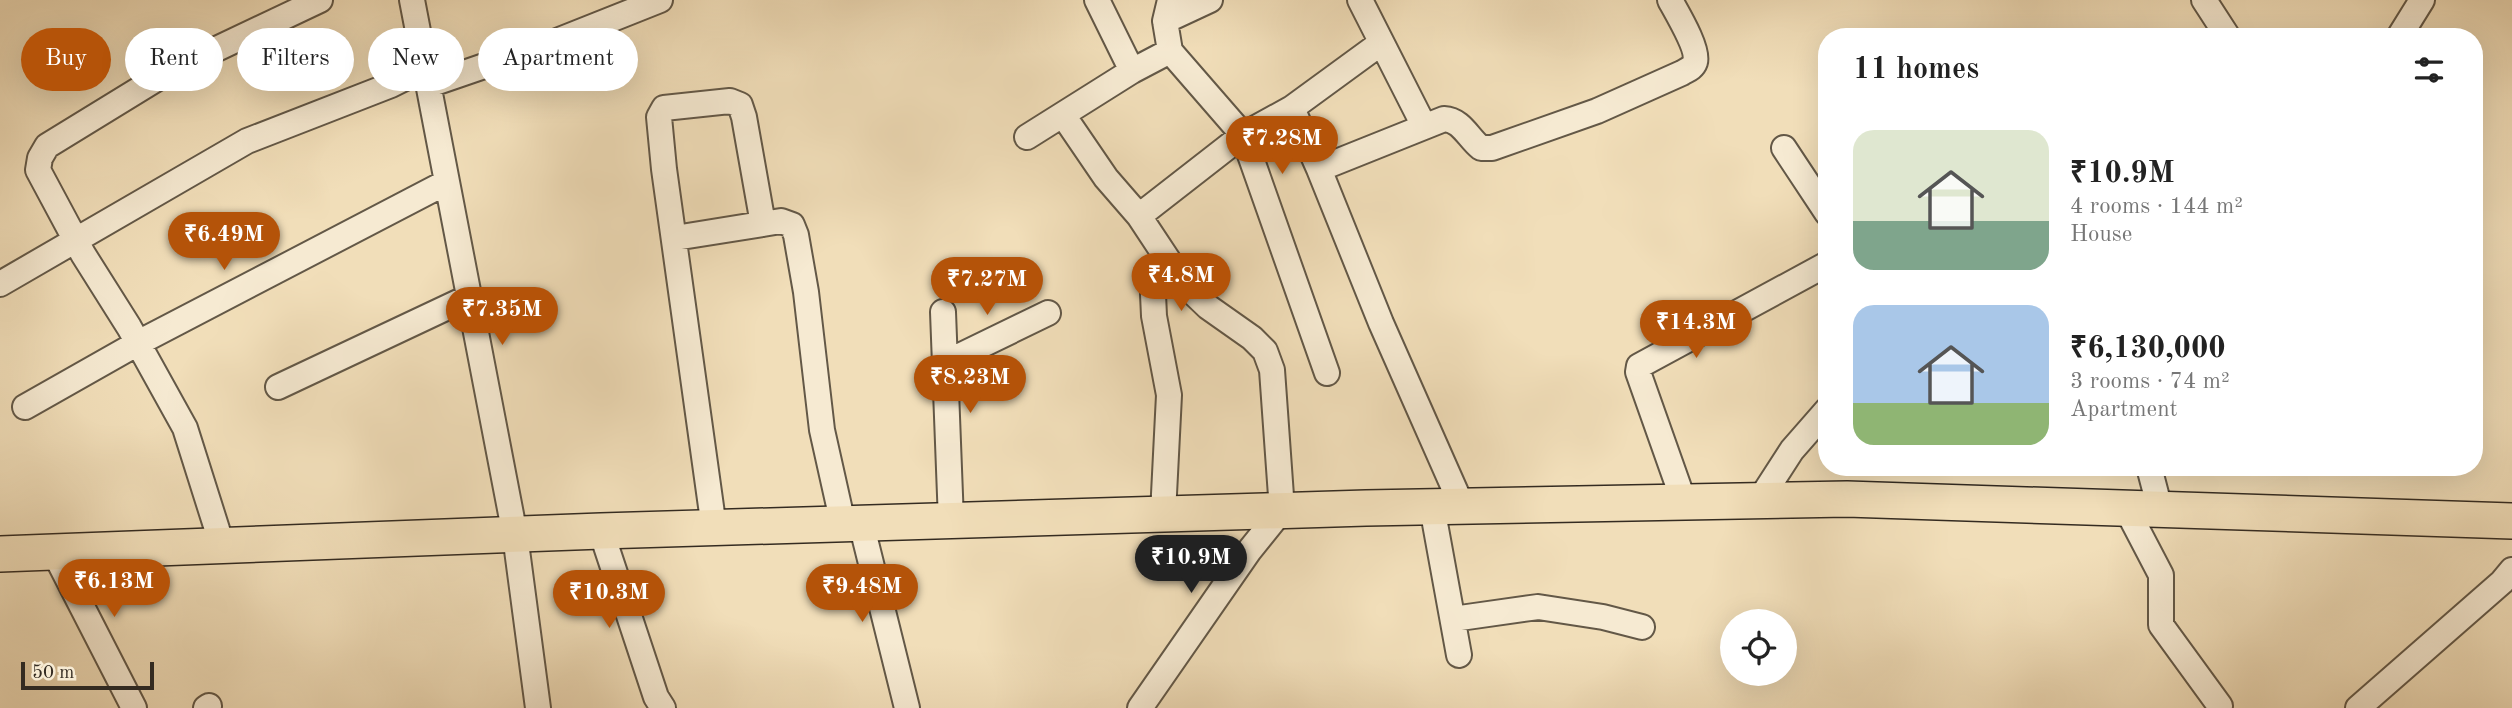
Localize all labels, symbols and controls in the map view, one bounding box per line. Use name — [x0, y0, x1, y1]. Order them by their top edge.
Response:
chip: Buy — [21, 28, 111, 91]
chip: Rent — [125, 28, 223, 91]
chip: Filters — [237, 28, 354, 91]
chip: New — [368, 28, 464, 91]
chip: Apartment — [478, 28, 638, 91]
icon: filters — [2410, 51, 2448, 89]
text: 11 homes — [1853, 55, 1979, 85]
pin: ₹7.28M — [1225, 116, 1339, 176]
text: ₹7.28M — [1242, 127, 1322, 150]
icon: home — [1909, 158, 1993, 242]
text: ₹10.9M — [2070, 159, 2174, 189]
text: 4 rooms · 144 m² — [2070, 195, 2243, 218]
pin: ₹6.49M — [167, 212, 281, 272]
text: ₹6.49M — [184, 223, 264, 246]
text: House — [2070, 223, 2132, 246]
pin: ₹4.8M — [1132, 254, 1230, 313]
pin: ₹7.27M — [930, 258, 1044, 317]
text: ₹4.8M — [1148, 264, 1214, 287]
text: ₹7.27M — [947, 268, 1027, 291]
pin: ₹7.35M — [445, 288, 559, 347]
text: ₹7.35M — [462, 298, 542, 321]
pin: ₹14.3M — [1639, 300, 1753, 360]
text: ₹14.3M — [1656, 311, 1736, 334]
icon: home — [1909, 333, 1993, 417]
text: ₹6,130,000 — [2070, 334, 2226, 364]
pin: ₹8.23M — [913, 356, 1027, 415]
text: ₹8.23M — [930, 366, 1010, 389]
text: 3 rooms · 74 m² — [2070, 370, 2230, 393]
text: Apartment — [2070, 398, 2178, 421]
pin: ₹10.9M — [1134, 536, 1248, 595]
text: ₹10.9M — [1151, 546, 1231, 569]
pin: ₹6.13M — [57, 560, 171, 619]
pin: ₹9.48M — [805, 564, 919, 624]
text: ₹6.13M — [74, 570, 154, 593]
pin: ₹10.3M — [552, 570, 666, 630]
text: ₹9.48M — [822, 575, 902, 598]
text: ₹10.3M — [569, 581, 649, 604]
map controls — [1720, 609, 1797, 686]
button: locate — [1720, 609, 1797, 686]
scale bar — [21, 659, 154, 691]
text: 50 m — [32, 664, 74, 683]

